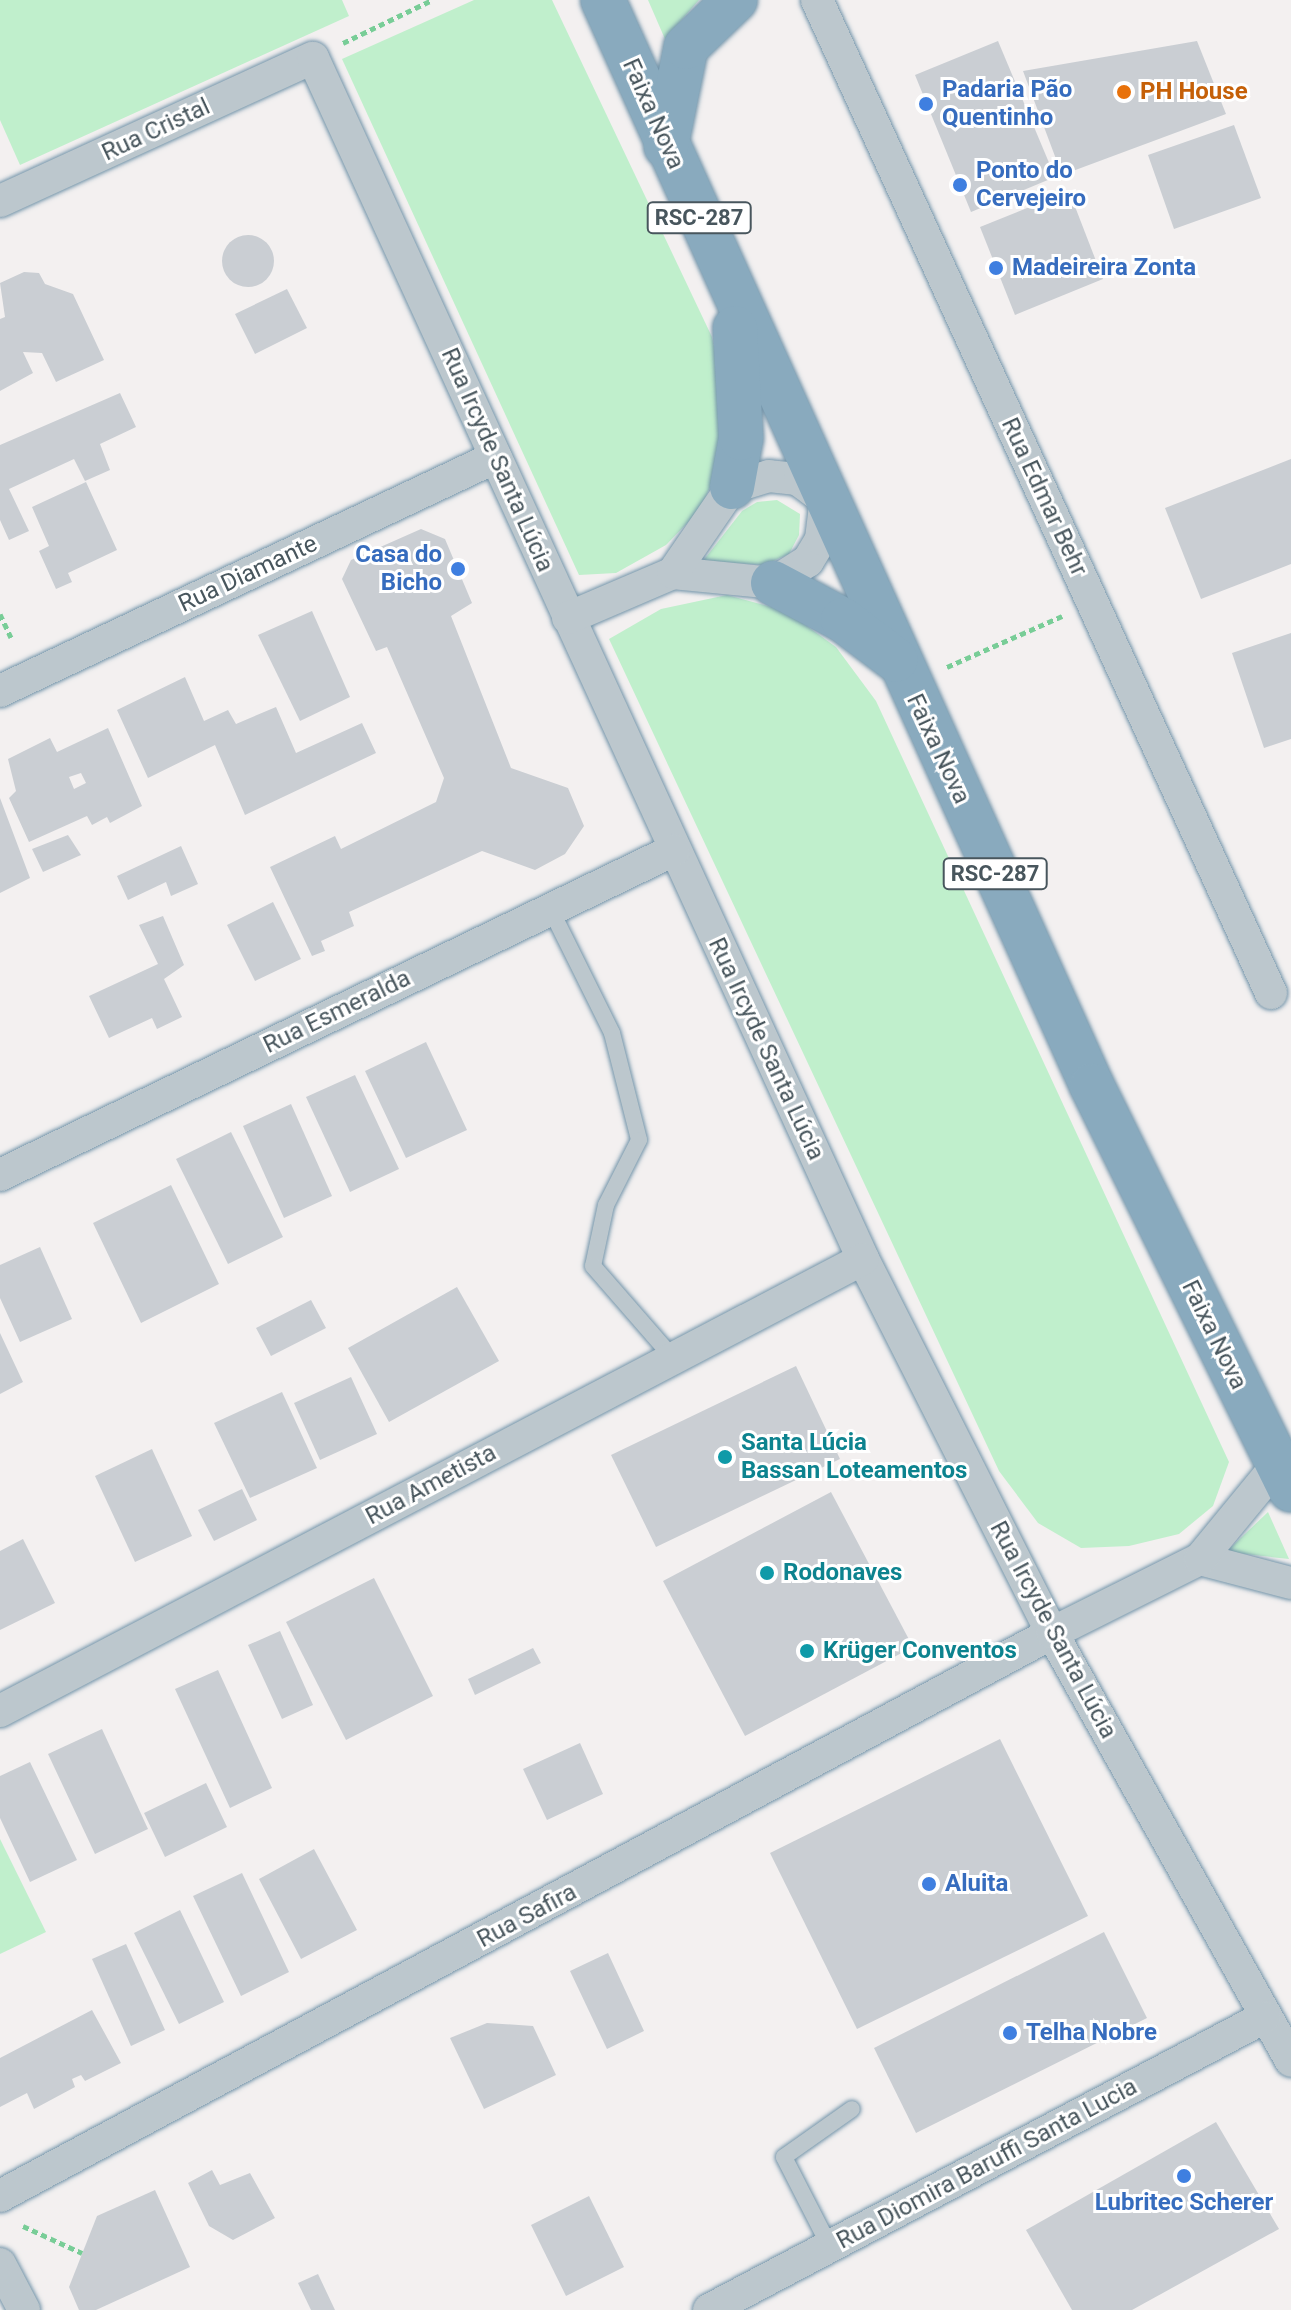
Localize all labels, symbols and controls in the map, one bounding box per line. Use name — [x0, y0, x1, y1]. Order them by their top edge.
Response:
street label: Faixa Nova — [616, 54, 690, 174]
place label: Padaria Pão Quentinho — [942, 76, 1072, 132]
place label: PH House — [1140, 78, 1248, 106]
marker: PH House — [1115, 83, 1133, 101]
street label: Rua Cristal — [97, 92, 215, 168]
marker: Padaria Pão Quentinho — [917, 95, 935, 113]
place label: Ponto do Cervejeiro — [976, 157, 1086, 213]
marker: Ponto do Cervejeiro — [951, 176, 969, 194]
road number: RSC-287 — [645, 200, 753, 236]
place label: Madeireira Zonta — [1012, 254, 1196, 282]
marker: Madeireira Zonta — [987, 259, 1005, 277]
street label: Rua Ircyde Santa Lúcia — [435, 344, 559, 576]
street label: Rua Edmar Behr — [995, 413, 1093, 581]
street label: Rua Diamante — [174, 529, 322, 619]
place label: Casa do Bicho — [355, 541, 442, 597]
marker: Casa do Bicho — [449, 560, 467, 578]
street label: Faixa Nova — [900, 690, 976, 808]
road number: RSC-287 — [941, 856, 1049, 892]
street label: Rua Ircyde Santa Lúcia — [702, 933, 830, 1165]
street label: Rua Esmeralda — [259, 964, 415, 1060]
street label: Faixa Nova — [1175, 1276, 1253, 1394]
place label: Santa Lúcia Bassan Loteamentos — [741, 1429, 967, 1485]
street label: Rua Ametista — [361, 1439, 501, 1531]
marker: Santa Lúcia Bassan Loteamentos — [716, 1448, 734, 1466]
street label: Rua Ircyde Santa Lúcia — [983, 1516, 1123, 1744]
place label: Rodonaves — [783, 1559, 902, 1587]
marker: Rodonaves — [758, 1564, 776, 1582]
place label: Krüger Conventos — [823, 1637, 1017, 1665]
marker: Krüger Conventos — [798, 1642, 816, 1660]
place label: Aluita — [945, 1870, 1008, 1898]
marker: Aluita — [920, 1875, 938, 1893]
street label: Rua Safira — [472, 1878, 582, 1954]
place label: Telha Nobre — [1026, 2019, 1157, 2047]
marker: Telha Nobre — [1001, 2024, 1019, 2042]
street label: Rua Diomira Baruffi Santa Lucia — [832, 2072, 1142, 2256]
marker: Lubritec Scherer — [1175, 2167, 1193, 2185]
place label: Lubritec Scherer — [1095, 2189, 1273, 2217]

